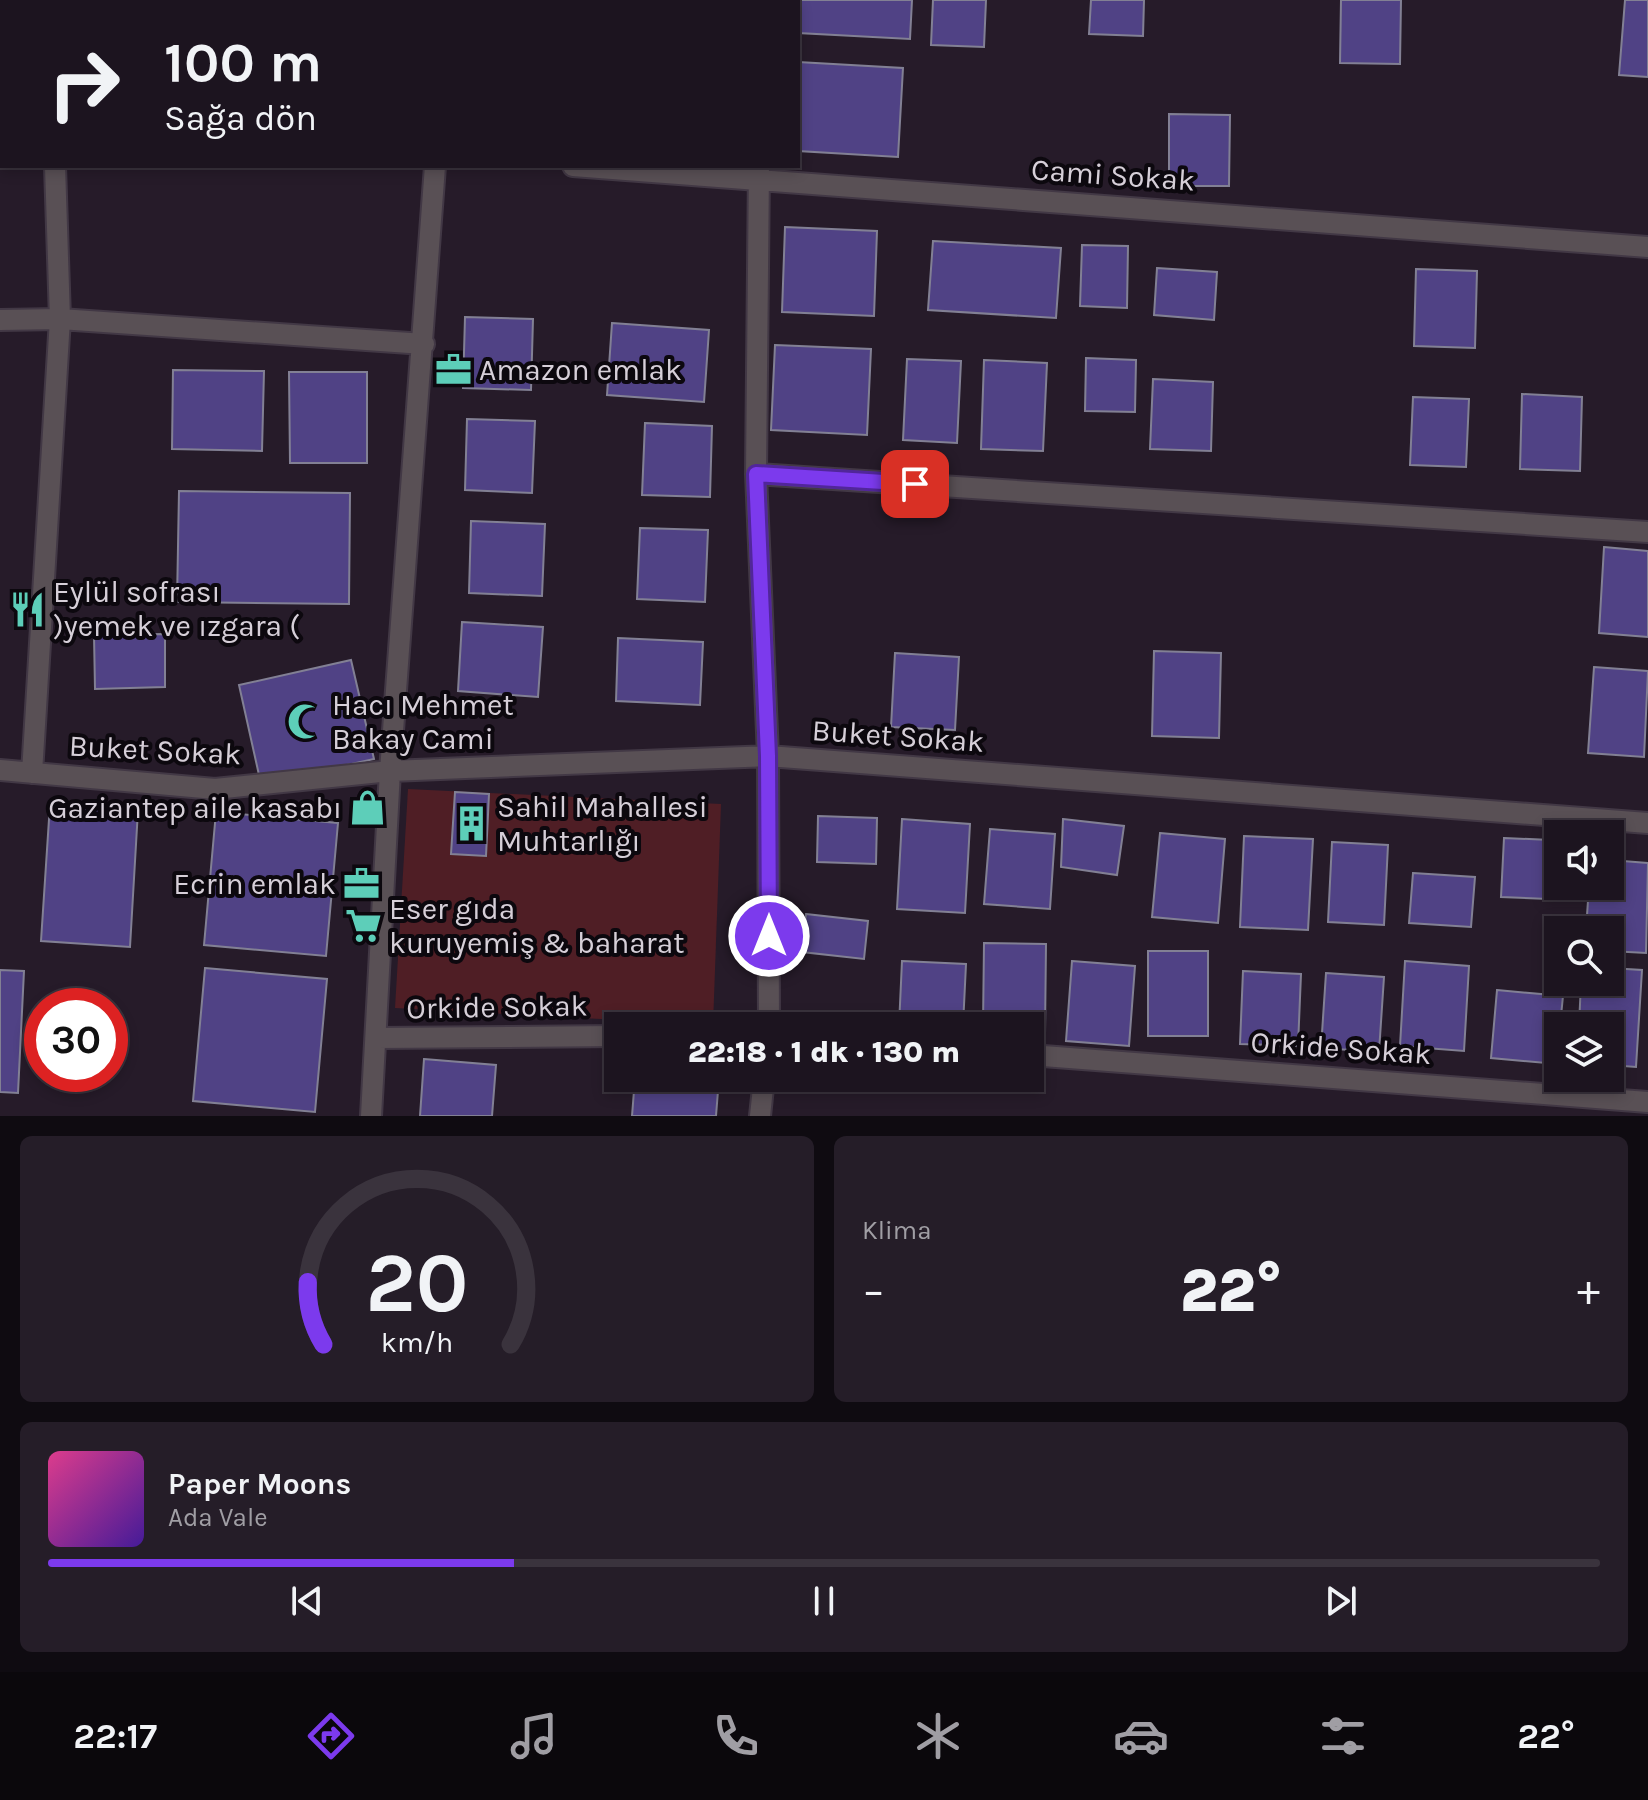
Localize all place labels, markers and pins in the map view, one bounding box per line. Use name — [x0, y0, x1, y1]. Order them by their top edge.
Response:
office icon: Amazon emlak — [434, 351, 472, 389]
place label: Amazon emlak — [479, 352, 682, 388]
pin — [881, 450, 949, 518]
place label: Eylül sofrası )yemek ve ızgara ( — [53, 574, 300, 644]
restaurant icon: Eylül sofrası )yemek ve ızgara ( — [8, 590, 46, 628]
place label: Hacı Mehmet Bakay Cami — [332, 687, 514, 757]
mosque icon: Hacı Mehmet Bakay Cami — [287, 703, 325, 741]
shop icon: Gaziantep aile kasabı — [349, 789, 387, 827]
place label: Sahil Mahallesi Muhtarlığı — [497, 789, 708, 859]
place label: Gaziantep aile kasabı — [48, 790, 342, 826]
building icon: Sahil Mahallesi Muhtarlığı — [452, 805, 490, 843]
office icon: Ecrin emlak — [343, 865, 381, 903]
place label: Ecrin emlak — [173, 866, 336, 902]
place label: Eser gıda kuruyemiş & baharat — [389, 891, 684, 961]
supermarket icon: Eser gıda kuruyemiş & baharat — [344, 907, 382, 945]

